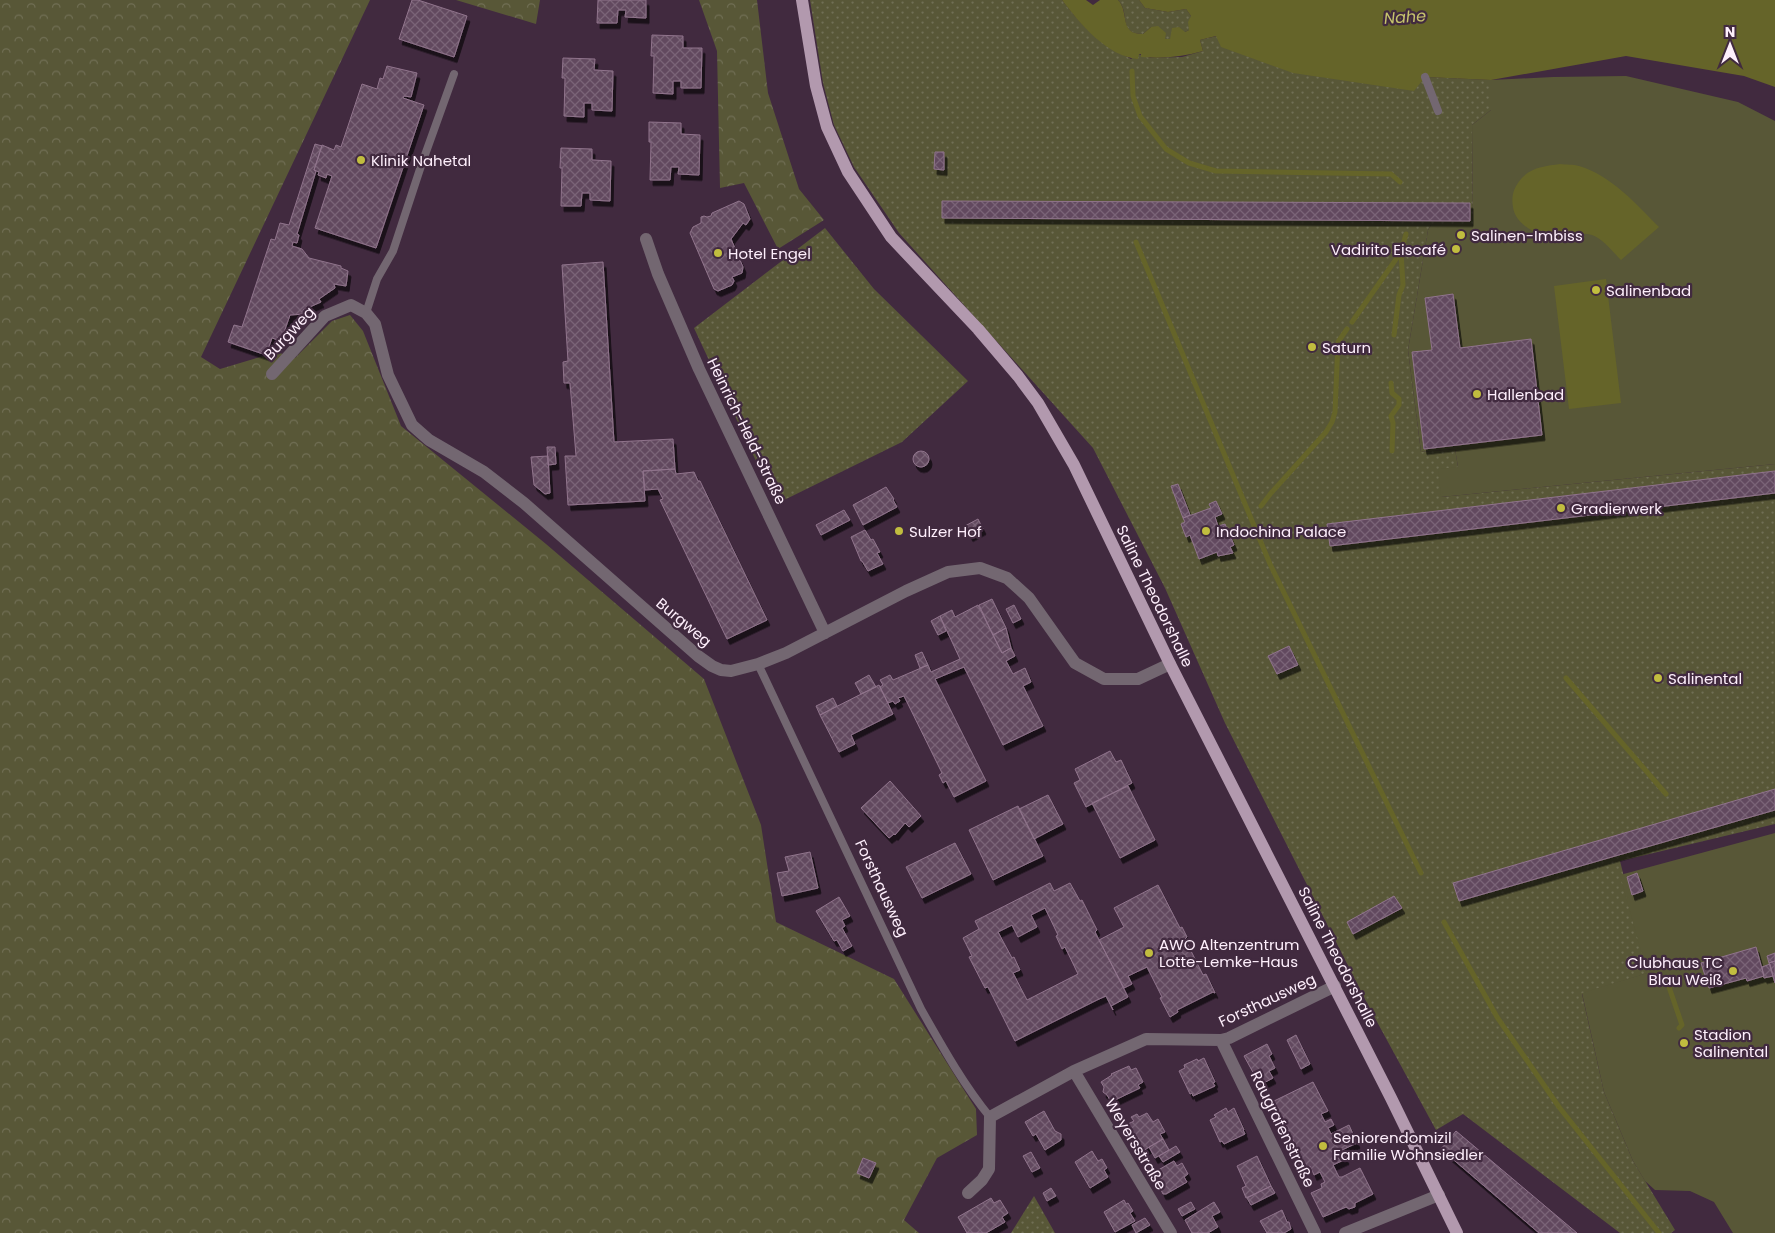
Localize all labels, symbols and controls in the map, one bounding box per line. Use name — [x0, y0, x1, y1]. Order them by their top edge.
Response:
water label: Nahe — [1383, 4, 1427, 30]
north arrow — [1705, 20, 1755, 70]
text: N — [1725, 22, 1735, 42]
place label: Klinik Nahetal — [371, 150, 471, 171]
marker: Klinik Nahetal — [355, 154, 367, 166]
place label: Salinen-Imbiss — [1471, 225, 1583, 246]
marker: Salinen-Imbiss — [1455, 229, 1467, 241]
place label: Vadirito Eiscafé — [1331, 239, 1446, 260]
place label: Hotel Engel — [728, 243, 811, 264]
marker: Vadirito Eiscafé — [1450, 243, 1462, 255]
marker: Hotel Engel — [712, 247, 724, 259]
place label: Salinenbad — [1606, 280, 1691, 301]
marker: Salinenbad — [1590, 284, 1602, 296]
street label: Burgweg — [259, 302, 319, 364]
place label: Saturn — [1322, 337, 1371, 358]
marker: Saturn — [1306, 341, 1318, 353]
street label: Heinrich-Held-Straße — [702, 354, 792, 508]
place label: Hallenbad — [1487, 384, 1564, 405]
marker: Hallenbad — [1471, 388, 1483, 400]
place label: Gradierwerk — [1571, 498, 1662, 519]
marker: Gradierwerk — [1555, 502, 1567, 514]
place label: Sulzer Hof — [909, 521, 982, 542]
place label: Indochina Palace — [1216, 521, 1346, 542]
street label: Saline Theodorshalle — [1111, 522, 1199, 670]
marker: Sulzer Hof — [893, 525, 905, 537]
marker: Indochina Palace — [1200, 525, 1212, 537]
street label: Burgweg — [652, 593, 716, 651]
place label: Salinental — [1668, 668, 1742, 689]
marker: Salinental — [1652, 672, 1664, 684]
street label: Forsthausweg — [850, 836, 914, 940]
street label: Saline Theodorshalle — [1293, 883, 1383, 1031]
place label: AWO Altenzentrum Lotte-Lemke-Haus — [1159, 934, 1300, 972]
marker: AWO Altenzentrum Lotte-Lemke-Haus — [1143, 947, 1155, 959]
place label: Clubhaus TC Blau Weiß — [1627, 952, 1723, 990]
marker: Clubhaus TC Blau Weiß — [1727, 965, 1739, 977]
street label: Forsthausweg — [1215, 968, 1319, 1032]
place label: Stadion Salinental — [1694, 1024, 1768, 1062]
marker: Stadion Salinental — [1678, 1037, 1690, 1049]
street label: Raugrafenstraße — [1246, 1067, 1320, 1191]
street label: Weyersstraße — [1100, 1094, 1172, 1194]
place label: Seniorendomizil Familie Wohnsiedler — [1333, 1127, 1484, 1165]
marker: Seniorendomizil Familie Wohnsiedler — [1317, 1140, 1329, 1152]

